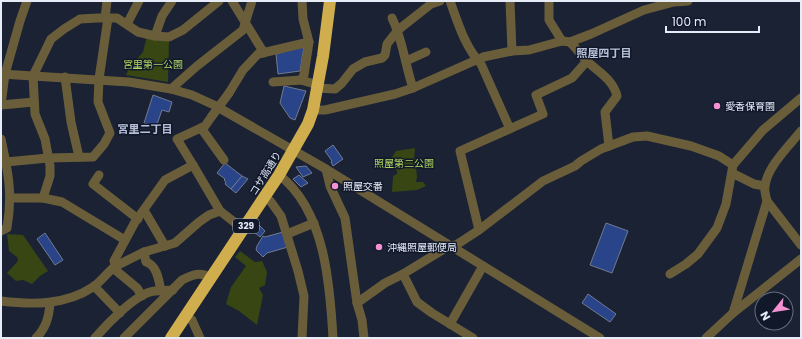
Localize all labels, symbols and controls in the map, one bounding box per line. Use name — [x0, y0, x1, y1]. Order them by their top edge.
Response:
scale bar — [666, 8, 759, 34]
text: 100 m — [672, 13, 706, 30]
district label: 照屋四丁目 — [577, 45, 632, 61]
park label: 宮里第一公園 — [123, 57, 183, 72]
place label: 愛香保育園 — [725, 99, 775, 114]
marker: 愛香保育園 — [712, 101, 722, 111]
district label: 宮里二丁目 — [118, 121, 173, 137]
street label: コザ高通り — [246, 148, 285, 198]
park label: 照屋第二公園 — [374, 156, 434, 171]
place label: 照屋交番 — [343, 179, 383, 194]
marker: 照屋交番 — [330, 181, 340, 191]
road number: 329 — [233, 219, 259, 233]
place label: 沖縄照屋郵便局 — [387, 240, 457, 255]
marker: 沖縄照屋郵便局 — [374, 242, 384, 252]
north arrow — [754, 291, 794, 331]
text: N — [756, 308, 774, 324]

